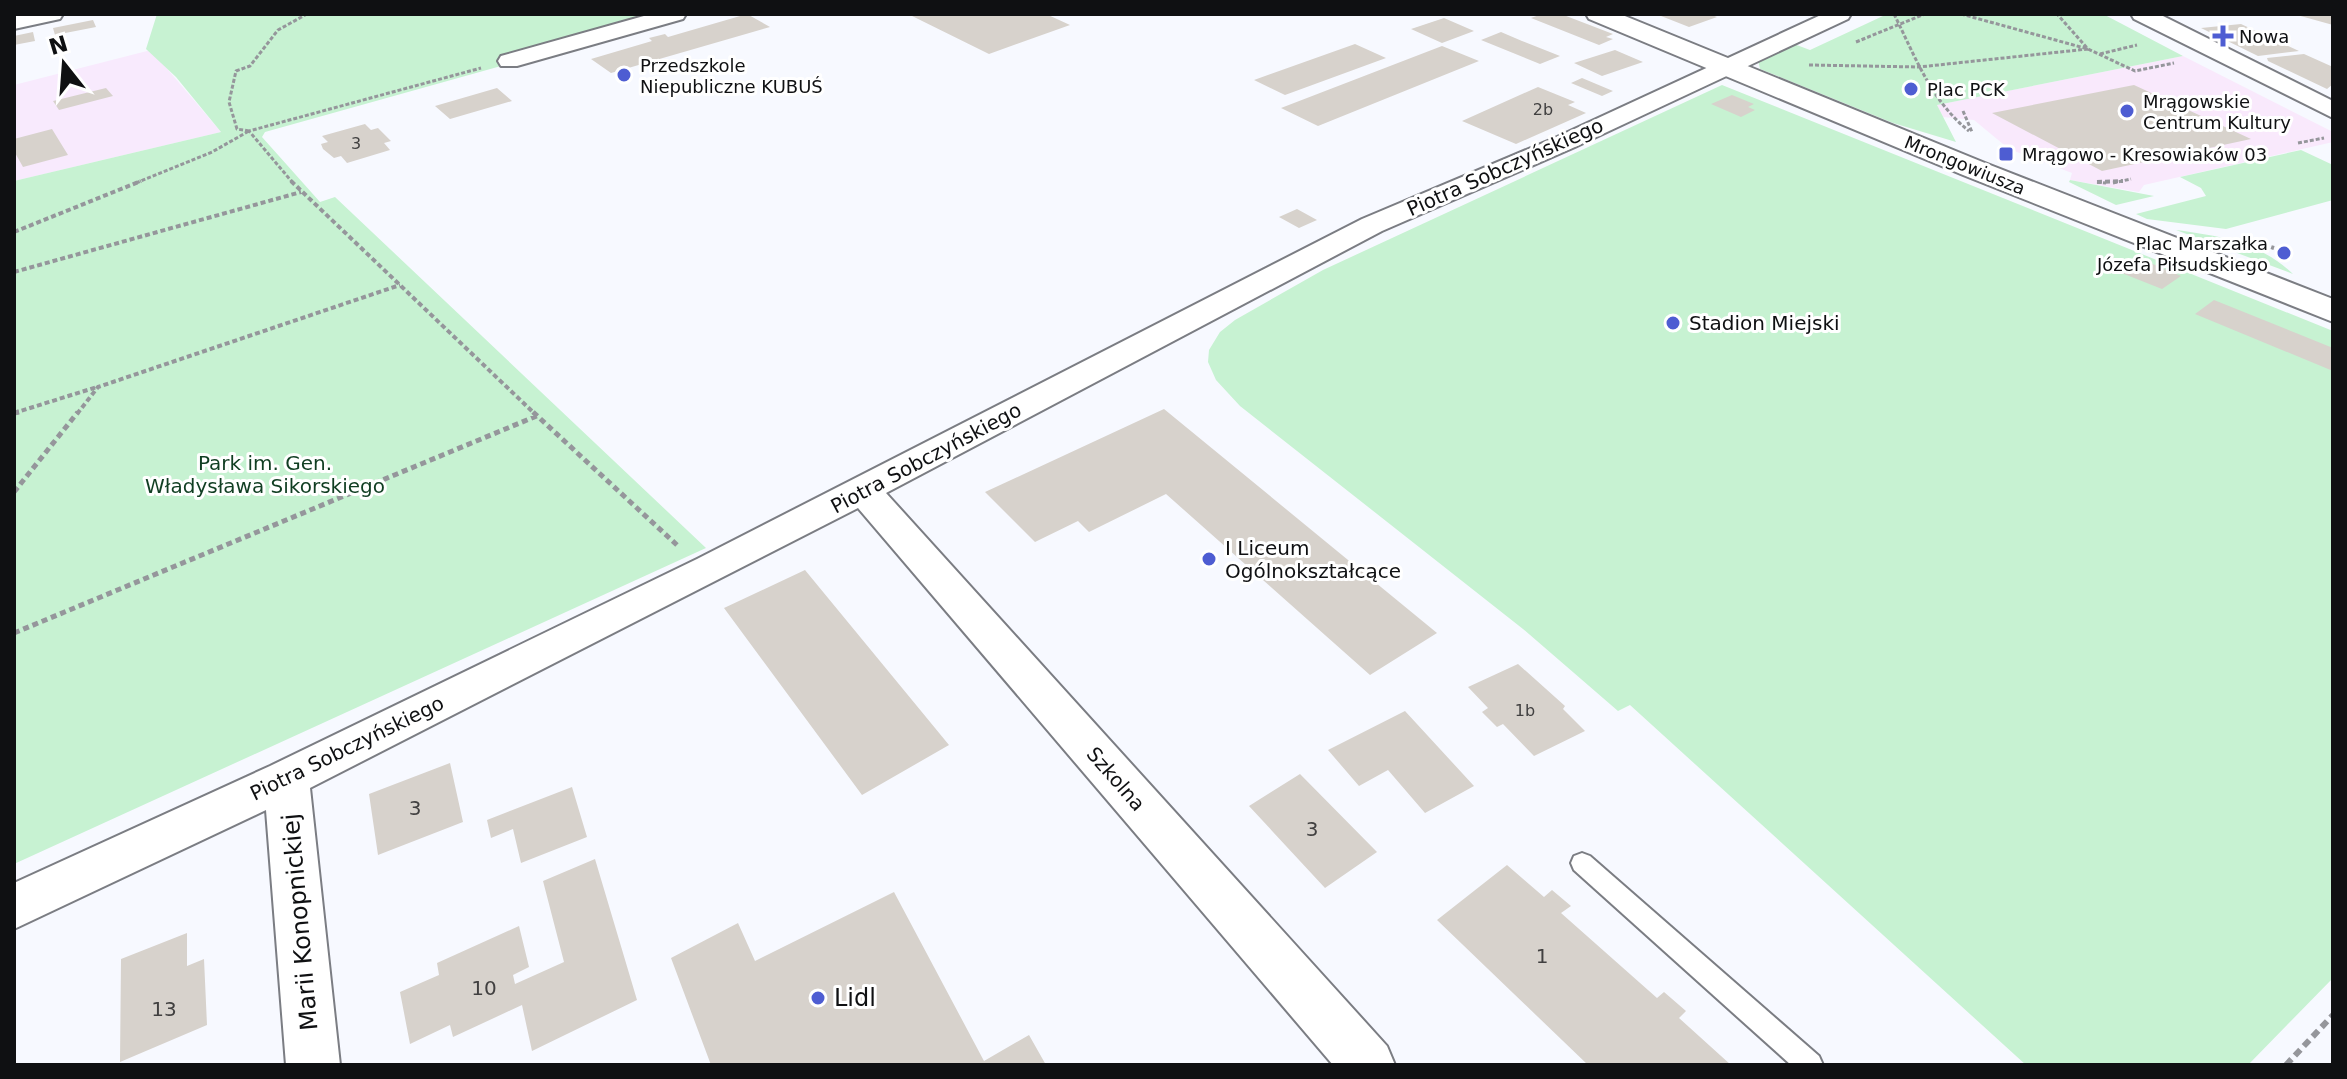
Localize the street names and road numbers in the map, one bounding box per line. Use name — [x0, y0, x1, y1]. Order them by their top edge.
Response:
street label: Piotra Sobczyńskiego — [1403, 113, 1607, 221]
street label: Mrongowiusza — [1902, 131, 2028, 199]
street label: Piotra Sobczyńskiego — [827, 398, 1025, 518]
street label: Piotra Sobczyńskiego — [246, 691, 448, 805]
street label: Szkolna — [1082, 742, 1150, 816]
street label: Marii Konopnickiej — [277, 812, 323, 1032]

